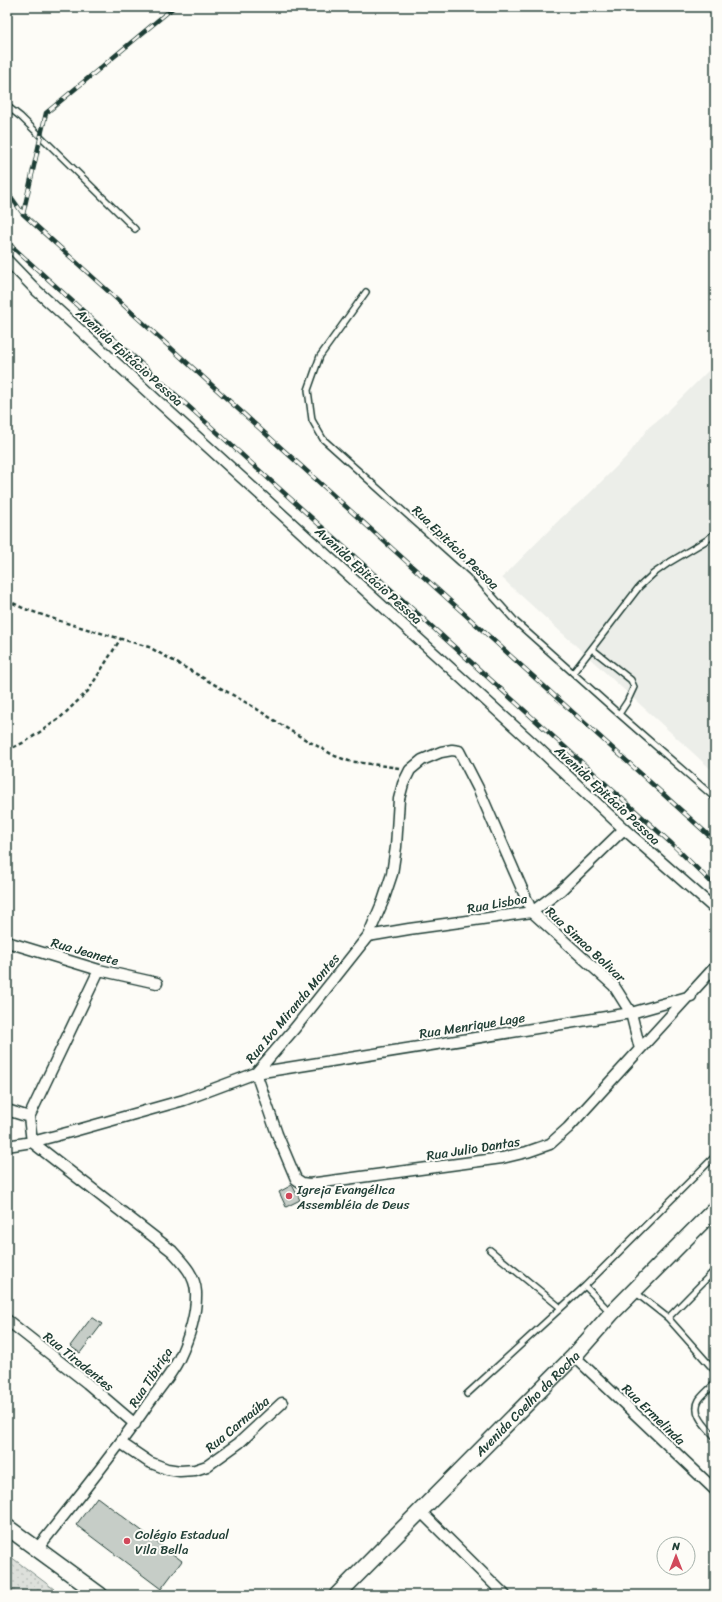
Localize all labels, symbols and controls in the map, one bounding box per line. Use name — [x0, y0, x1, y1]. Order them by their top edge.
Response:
street label: Avenida Epitácio Pessoa — [70, 302, 189, 412]
street label: Rua Epitácio Pessoa — [407, 500, 505, 596]
street label: Avenida Epitácio Pessoa — [309, 520, 428, 630]
street label: Avenida Epitácio Pessoa — [549, 739, 666, 851]
street label: Rua Lisboa — [465, 887, 529, 920]
street label: Rua Simao Bolivar — [540, 901, 632, 988]
street label: Rua Jeanete — [48, 931, 121, 972]
street label: Rua Ivo Miranda Montes — [239, 947, 346, 1068]
street label: Rua Menrique Lage — [418, 1006, 527, 1045]
street label: Rua Julio Dantas — [425, 1130, 522, 1167]
place label: Igreja Evangélica Assembléia de Deus — [296, 1178, 411, 1216]
marker: Igreja Evangélica Assembléia de Deus — [284, 1191, 294, 1201]
street label: Rua Tiradentes — [38, 1326, 119, 1397]
street label: Rua Tibiriça — [122, 1342, 179, 1412]
street label: Avenida Coelho da Rocha — [469, 1345, 586, 1463]
street label: Rua Ermelinda — [616, 1378, 691, 1451]
street label: Rua Carnaúba — [200, 1390, 275, 1458]
place label: Colégio Estadual Vila Bella — [135, 1523, 229, 1561]
marker: Colégio Estadual Vila Bella — [122, 1536, 132, 1546]
north arrow — [656, 1536, 696, 1576]
text: N — [671, 1537, 680, 1556]

